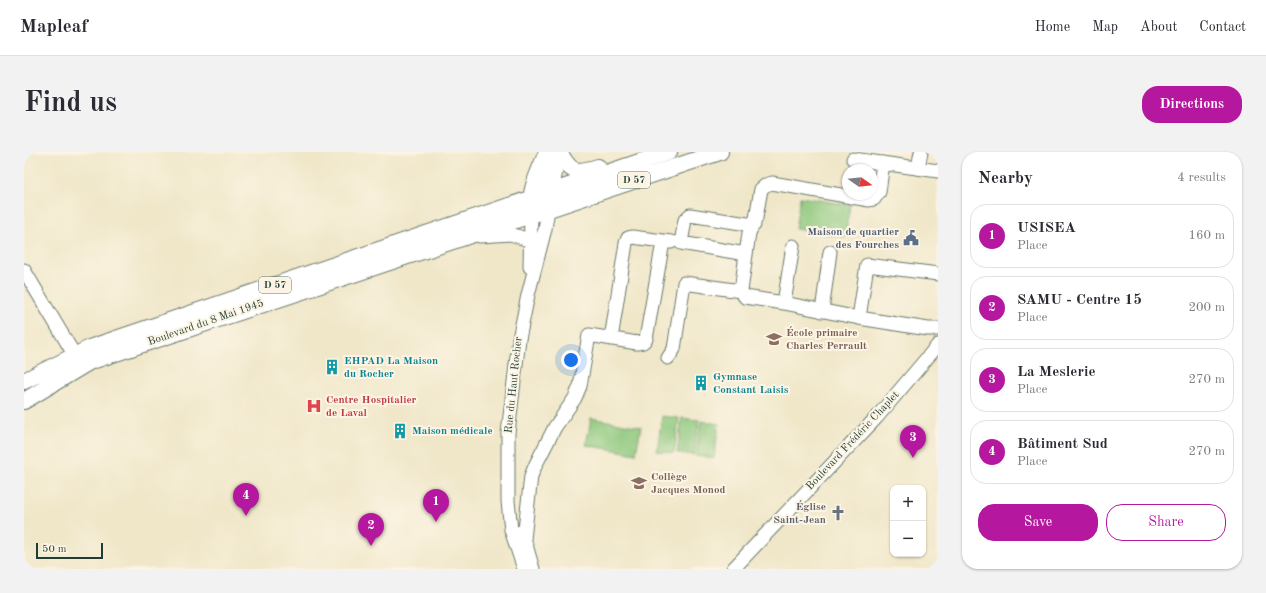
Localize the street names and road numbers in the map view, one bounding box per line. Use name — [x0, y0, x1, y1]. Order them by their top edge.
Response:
road number: D 57 — [618, 172, 650, 188]
road number: D 57 — [259, 277, 291, 293]
street label: Boulevard du 8 Mai 1945 — [147, 298, 265, 348]
street label: Rue du Haut Rocher — [503, 336, 525, 434]
street label: Boulevard Frédéric Chaplet — [804, 389, 902, 493]

